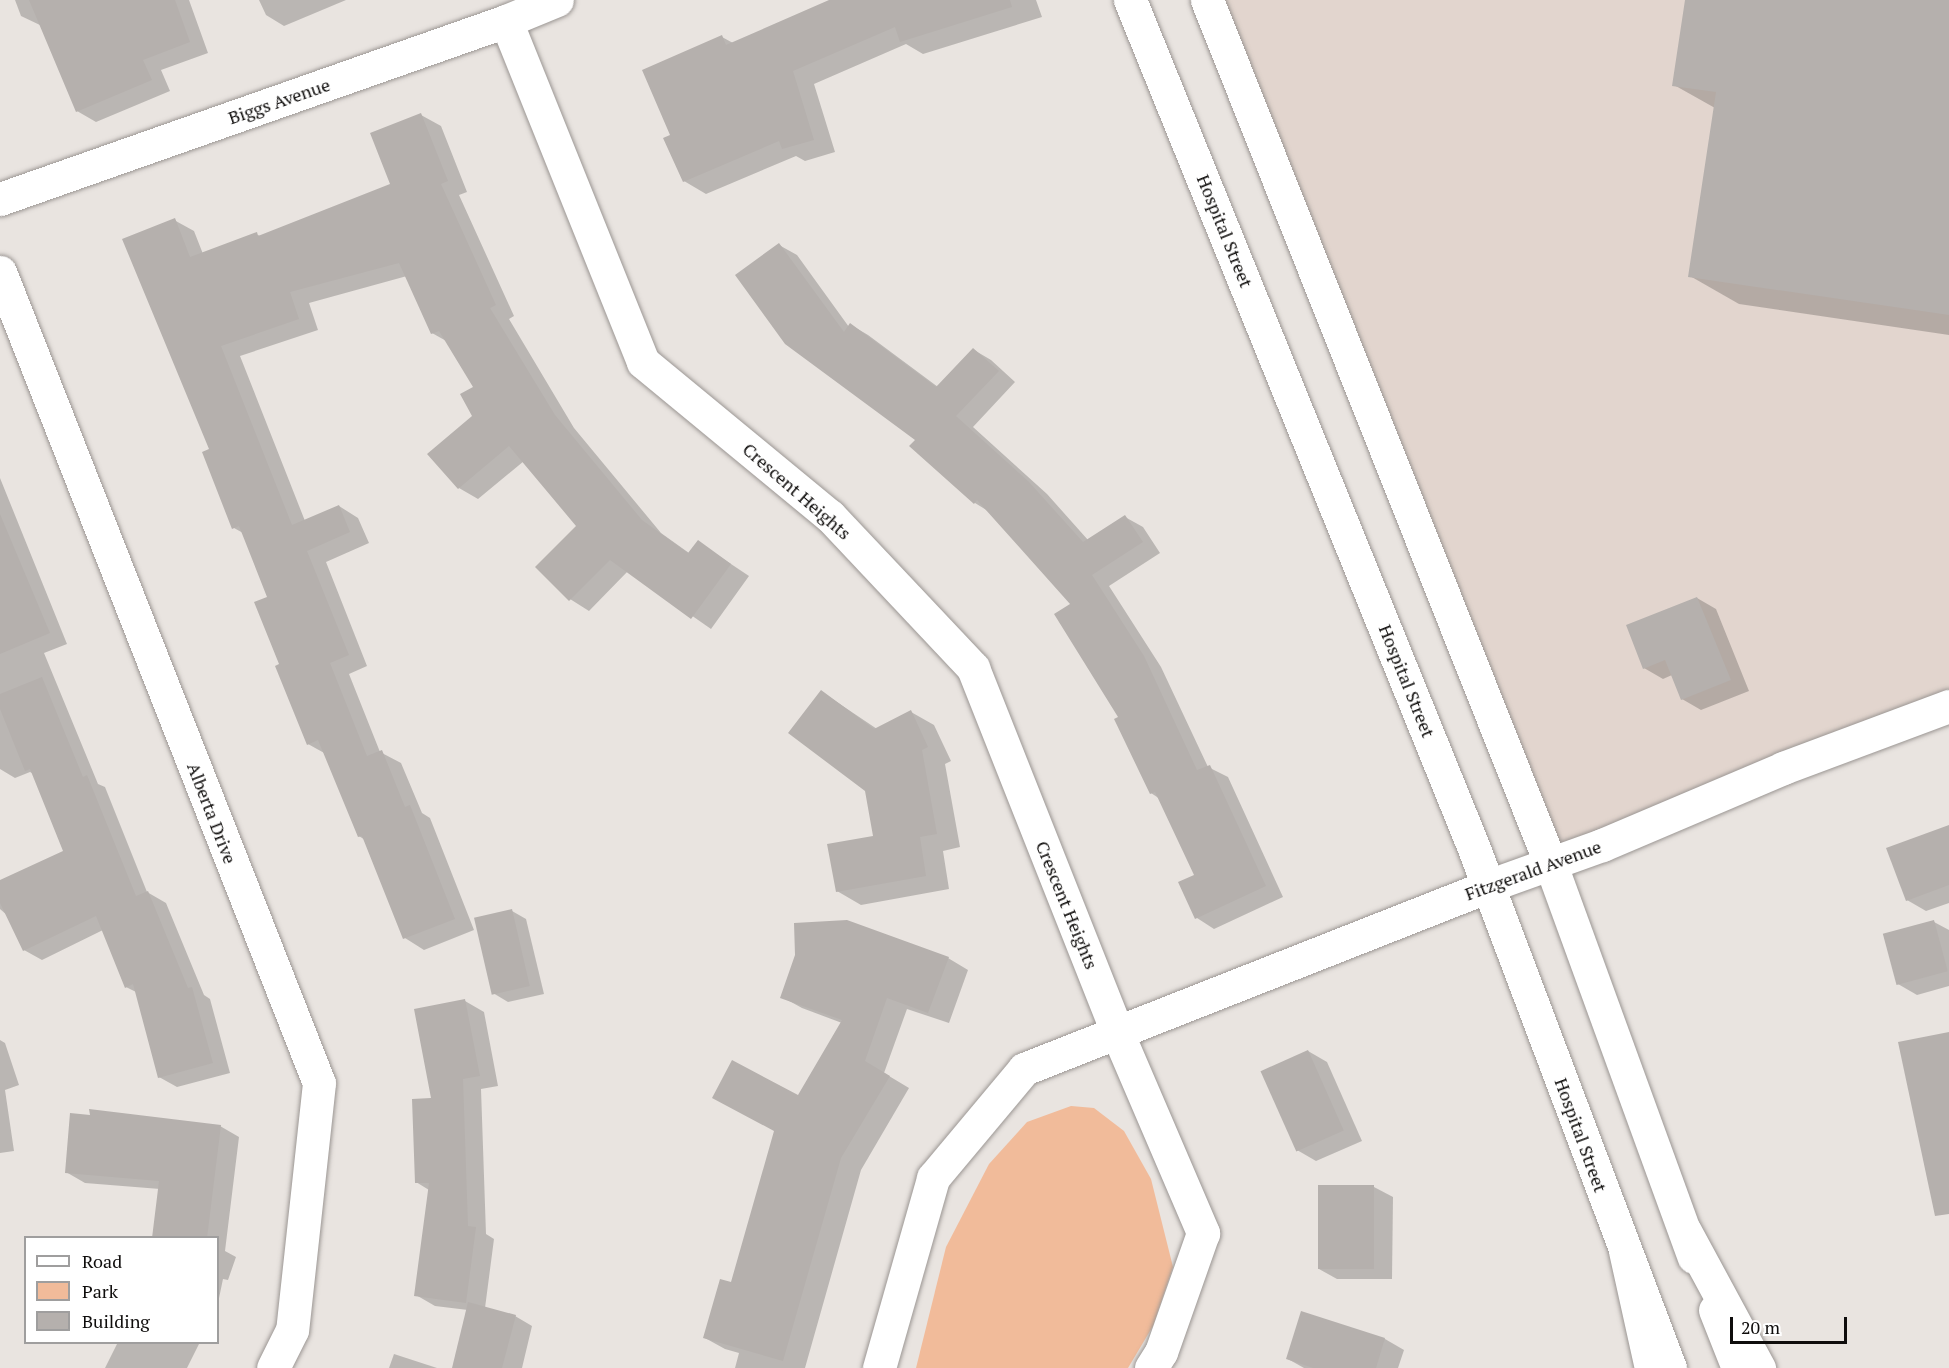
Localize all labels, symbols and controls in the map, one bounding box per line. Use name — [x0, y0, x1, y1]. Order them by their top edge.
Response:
street label: Biggs Avenue — [225, 73, 333, 129]
street label: Hospital Street — [1193, 171, 1257, 291]
street label: Crescent Heights — [738, 438, 856, 544]
street label: Hospital Street — [1375, 621, 1439, 741]
street label: Alberta Drive — [183, 759, 241, 867]
street label: Fitzgerald Avenue — [1462, 835, 1604, 905]
street label: Crescent Heights — [1031, 838, 1103, 972]
street label: Hospital Street — [1550, 1075, 1612, 1195]
legend — [24, 1236, 219, 1344]
text: Road — [82, 1249, 122, 1273]
text: Park — [82, 1279, 118, 1303]
scale bar — [1733, 1305, 1850, 1343]
text: Building — [82, 1309, 150, 1333]
text: 20 m — [1741, 1315, 1780, 1339]

